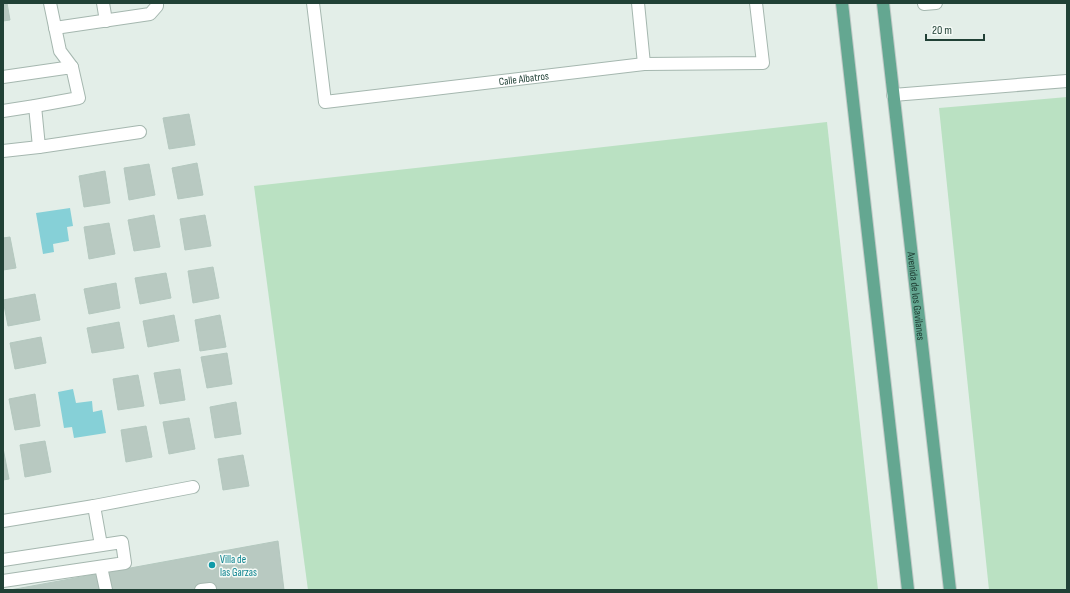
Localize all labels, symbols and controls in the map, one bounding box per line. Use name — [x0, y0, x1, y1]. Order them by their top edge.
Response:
scale bar — [926, 16, 984, 42]
text: 20 m — [932, 23, 952, 38]
street label: Calle Albatros — [498, 69, 550, 88]
street label: Avenida de los Gavilanes — [904, 250, 927, 341]
place label: Villa de las Garzas — [220, 553, 257, 579]
marker: Villa de las Garzas — [207, 560, 217, 570]

